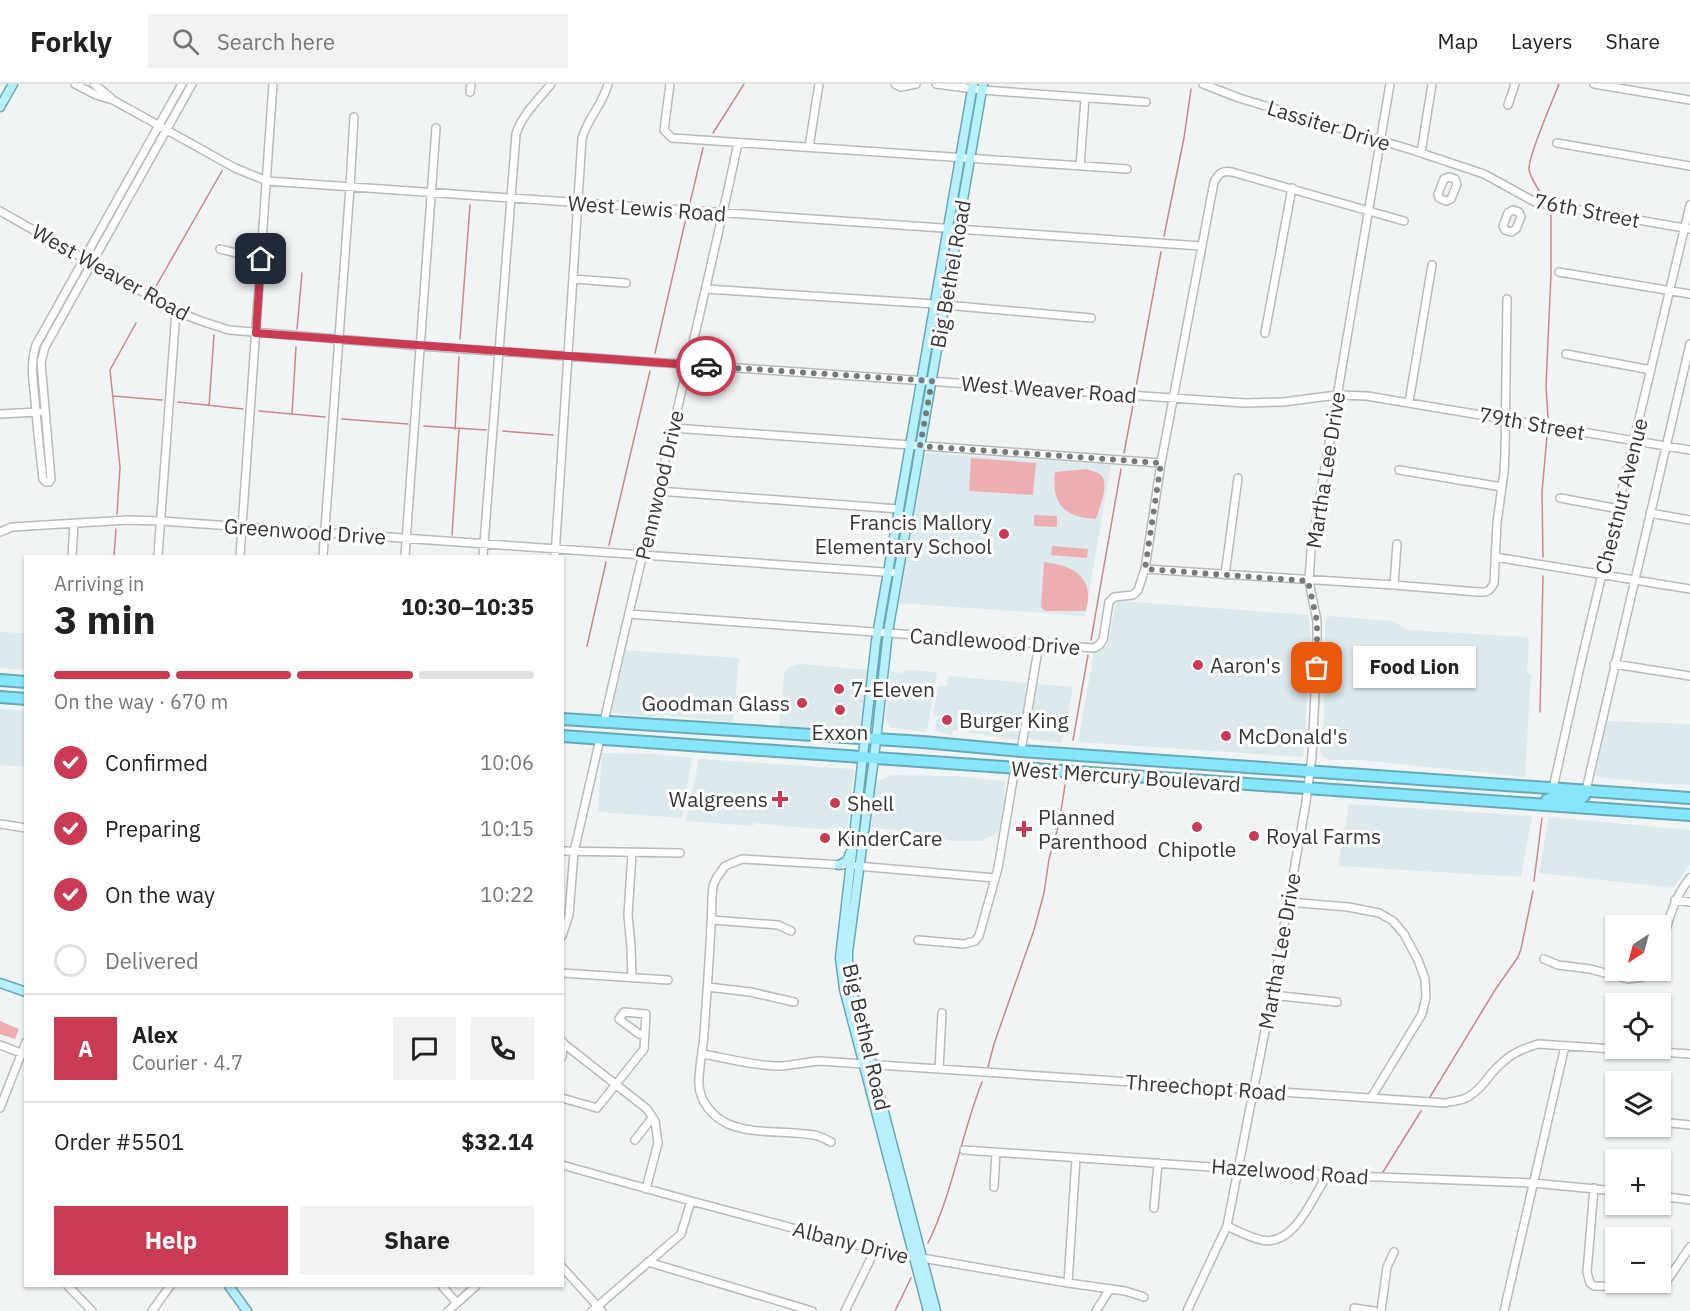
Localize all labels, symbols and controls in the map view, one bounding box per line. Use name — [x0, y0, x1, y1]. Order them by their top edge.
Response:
search box — [148, 14, 568, 68]
text: Forkly — [30, 23, 112, 60]
icon: search — [169, 25, 202, 58]
text: Search here — [217, 27, 335, 56]
text: Map — [1438, 27, 1478, 55]
text: Layers — [1511, 27, 1573, 55]
text: Share — [1606, 27, 1660, 55]
street label: Lassiter Drive — [1264, 93, 1394, 157]
street label: 76th Street — [1532, 186, 1642, 234]
street label: West Lewis Road — [567, 188, 727, 228]
street label: Big Bethel Road — [923, 198, 977, 350]
street label: West Weaver Road — [27, 217, 195, 327]
pin — [235, 233, 286, 284]
icon: home — [244, 242, 277, 275]
courier — [676, 336, 736, 396]
icon: car — [690, 350, 723, 383]
street label: West Weaver Road — [960, 369, 1138, 409]
street label: Martha Lee Drive — [1299, 389, 1351, 551]
street label: 79th Street — [1477, 400, 1587, 446]
street label: Pennwood Drive — [628, 407, 690, 563]
street label: Chestnut Avenue — [1588, 415, 1654, 577]
place label: Francis Mallory Elementary School — [815, 508, 993, 560]
street label: Greenwood Drive — [223, 511, 387, 551]
marker: Francis Mallory Elementary School — [997, 527, 1011, 541]
text: Arriving in — [54, 570, 144, 597]
text: 10:30–10:35 — [401, 592, 534, 621]
text: 3 min — [54, 594, 156, 645]
street label: Candlewood Drive — [909, 621, 1081, 661]
pin — [1291, 642, 1342, 693]
callout: Food Lion — [1353, 647, 1476, 689]
place label: Aaron's — [1210, 651, 1281, 679]
icon: bag — [1300, 651, 1333, 684]
text: Food Lion — [1369, 653, 1460, 680]
marker: Aaron's — [1191, 658, 1205, 672]
place label: 7-Eleven — [851, 675, 935, 703]
marker: 7-Eleven — [832, 682, 846, 696]
text: On the way · 670 m — [54, 688, 228, 715]
place label: Goodman Glass — [641, 689, 790, 717]
marker: Goodman Glass — [795, 696, 809, 710]
marker: Exxon — [833, 703, 847, 717]
place label: Burger King — [959, 706, 1069, 734]
marker: Burger King — [940, 713, 954, 727]
place label: Exxon — [812, 718, 868, 746]
place label: McDonald's — [1238, 722, 1348, 750]
marker: McDonald's — [1219, 729, 1233, 743]
icon: check — [54, 746, 87, 779]
text: Confirmed — [105, 748, 208, 777]
text: 10:06 — [480, 749, 534, 776]
street label: West Mercury Boulevard — [1010, 754, 1242, 798]
place label: Walgreens — [669, 785, 768, 813]
place label: Shell — [847, 789, 894, 817]
marker: Walgreens — [773, 792, 787, 806]
marker: Shell — [828, 796, 842, 810]
place label: Planned Parenthood — [1038, 803, 1148, 855]
icon: check — [54, 812, 87, 845]
text: Preparing — [105, 814, 200, 843]
text: 10:15 — [480, 815, 534, 842]
marker: Planned Parenthood — [1015, 820, 1033, 838]
marker: Chipotle — [1190, 820, 1204, 834]
place label: Royal Farms — [1266, 822, 1381, 850]
place label: KinderCare — [837, 824, 943, 852]
marker: Royal Farms — [1247, 829, 1261, 843]
marker: KinderCare — [818, 831, 832, 845]
place label: Chipotle — [1158, 835, 1236, 863]
street label: Martha Lee Drive — [1251, 870, 1307, 1032]
icon: check — [54, 878, 87, 911]
text: On the way — [105, 880, 215, 909]
text: 10:22 — [480, 881, 534, 908]
north arrow — [1605, 915, 1671, 981]
map controls — [1605, 915, 1671, 1293]
text: Delivered — [105, 946, 199, 975]
street label: Big Bethel Road — [836, 961, 898, 1113]
button: locate — [1605, 993, 1671, 1059]
button: chat — [393, 1017, 456, 1080]
button: phone — [471, 1017, 534, 1080]
text: Alex — [132, 1020, 178, 1049]
text: A — [78, 1034, 93, 1063]
text: Courier · 4.7 — [132, 1049, 243, 1076]
street label: Threechopt Road — [1124, 1067, 1288, 1107]
button: layers — [1605, 1071, 1671, 1137]
text: Order #5501 — [54, 1127, 184, 1156]
text: $32.14 — [461, 1127, 534, 1156]
button: + — [1605, 1149, 1671, 1215]
street label: Hazelwood Road — [1210, 1152, 1370, 1190]
button: Help — [54, 1206, 288, 1275]
button: Share — [300, 1206, 534, 1275]
street label: Albany Drive — [790, 1214, 912, 1270]
button: − — [1605, 1227, 1671, 1293]

